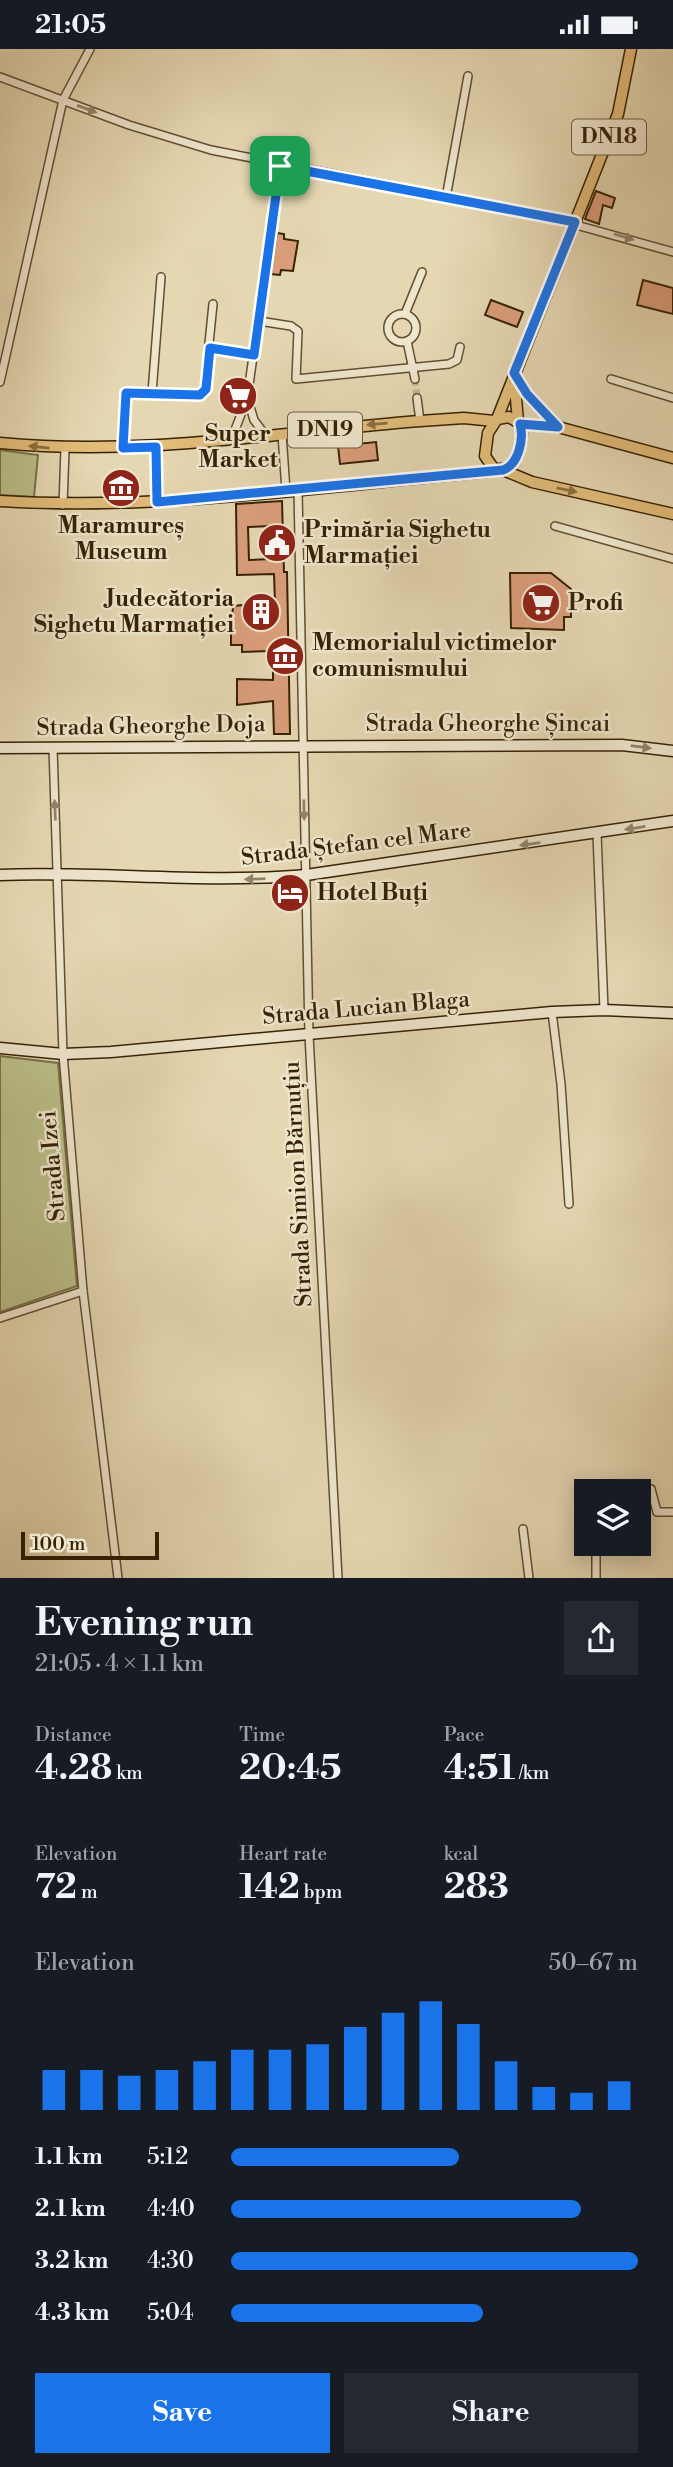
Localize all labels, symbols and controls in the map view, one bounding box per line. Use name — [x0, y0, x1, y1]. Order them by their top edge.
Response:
text: 21:05 — [35, 9, 106, 41]
one-way arrow — [77, 104, 98, 115]
road number: DN18 — [572, 119, 646, 155]
pin — [250, 136, 310, 196]
icon: arrive — [261, 147, 299, 185]
one-way arrow — [614, 233, 635, 243]
supermarket icon: Super Market — [217, 375, 259, 417]
road number: DN19 — [288, 413, 362, 447]
one-way arrow — [366, 419, 388, 430]
place label: Super Market — [198, 420, 278, 474]
one-way arrow — [28, 441, 50, 452]
museum icon: Maramureș Museum — [100, 467, 142, 509]
one-way arrow — [556, 484, 578, 495]
place label: Maramureș Museum — [58, 512, 184, 566]
place label: Primăria Sighetu Marmației — [304, 516, 491, 570]
public building icon: Primăria Sighetu Marmației — [256, 522, 298, 564]
supermarket icon: Profi — [520, 582, 562, 624]
place label: Judecătoria Sighetu Marmației — [34, 585, 235, 639]
place label: Profi — [568, 589, 623, 617]
building icon: Judecătoria Sighetu Marmației — [240, 591, 282, 633]
place label: Memorialul victimelor comunismului — [312, 629, 557, 683]
museum icon: Memorialul victimelor comunismului — [264, 635, 306, 677]
street label: Strada Gheorghe Doja — [36, 710, 266, 742]
street label: Strada Gheorghe Șincai — [366, 710, 610, 738]
one-way arrow — [630, 742, 652, 753]
one-way arrow — [49, 799, 61, 821]
one-way arrow — [299, 800, 310, 822]
street label: Strada Ștefan cel Mare — [239, 816, 473, 872]
one-way arrow — [624, 823, 646, 834]
one-way arrow — [518, 838, 540, 849]
hotel icon: Hotel Buți — [269, 872, 311, 914]
one-way arrow — [244, 873, 266, 884]
place label: Hotel Buți — [317, 879, 428, 907]
street label: Strada Lucian Blaga — [261, 985, 471, 1031]
street label: Strada Simion Bărnuțiu — [278, 1060, 318, 1308]
street label: Strada Izei — [34, 1109, 72, 1223]
map controls — [574, 1479, 651, 1556]
button: layers — [574, 1479, 651, 1556]
scale bar — [21, 1529, 159, 1561]
text: 100 m — [32, 1532, 85, 1556]
text: Evening run — [35, 1600, 253, 1647]
button: share — [564, 1601, 638, 1675]
text: 21:05 · 4 × 1.1 km — [35, 1650, 204, 1678]
text: Distance — [35, 1723, 112, 1747]
text: Time — [239, 1723, 285, 1747]
text: Pace — [444, 1723, 484, 1747]
text: 4.28 — [35, 1747, 112, 1790]
text: 20:45 — [239, 1747, 341, 1790]
text: 4:51 — [444, 1747, 515, 1790]
text: km — [112, 1761, 143, 1785]
text: /km — [515, 1761, 549, 1785]
text: Elevation — [35, 1842, 117, 1866]
text: Heart rate — [239, 1842, 327, 1866]
text: kcal — [444, 1842, 478, 1866]
text: 72 — [35, 1866, 77, 1909]
text: 142 — [239, 1866, 300, 1909]
text: 283 — [444, 1866, 509, 1909]
text: m — [77, 1880, 98, 1904]
text: bpm — [300, 1880, 342, 1904]
text: Elevation — [35, 1949, 135, 1977]
text: 50–67 m — [548, 1949, 638, 1977]
text: 1.1 km — [35, 2143, 103, 2171]
text: 5:12 — [147, 2143, 188, 2171]
text: 2.1 km — [35, 2195, 106, 2223]
text: 4:40 — [147, 2195, 195, 2223]
text: 3.2 km — [35, 2247, 108, 2275]
text: 4:30 — [147, 2247, 194, 2275]
text: 4.3 km — [35, 2299, 109, 2327]
text: 5:04 — [147, 2299, 194, 2327]
button: Save — [35, 2373, 330, 2453]
button: Share — [344, 2373, 638, 2453]

